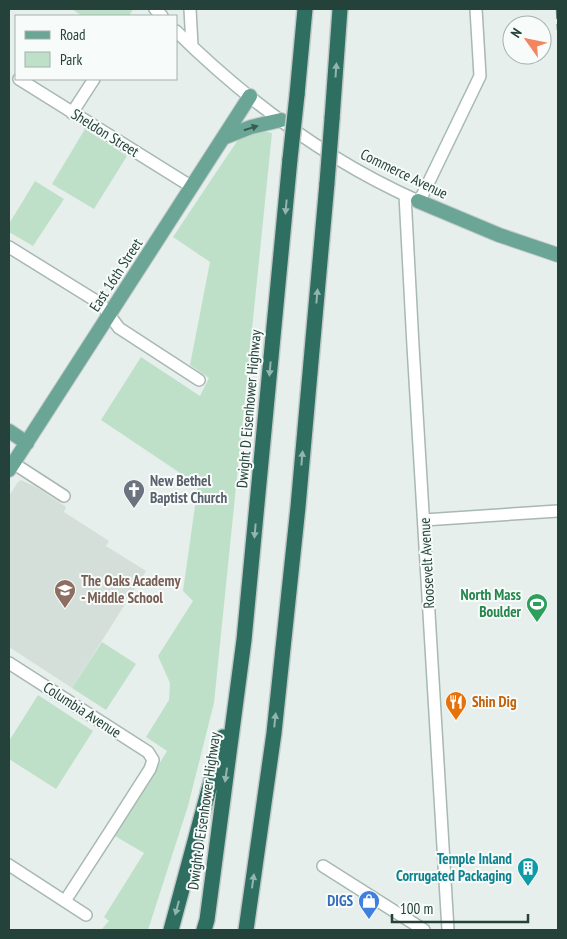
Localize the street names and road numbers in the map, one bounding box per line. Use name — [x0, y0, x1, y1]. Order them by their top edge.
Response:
street label: Sheldon Street — [68, 104, 143, 161]
street label: Commerce Avenue — [357, 144, 451, 203]
street label: East 16th Street — [85, 235, 146, 315]
street label: Dwight D Eisenhower Highway — [232, 329, 265, 489]
street label: Roosevelt Avenue — [415, 517, 438, 609]
street label: Columbia Avenue — [40, 677, 125, 742]
street label: Dwight D Eisenhower Highway — [183, 731, 224, 891]

